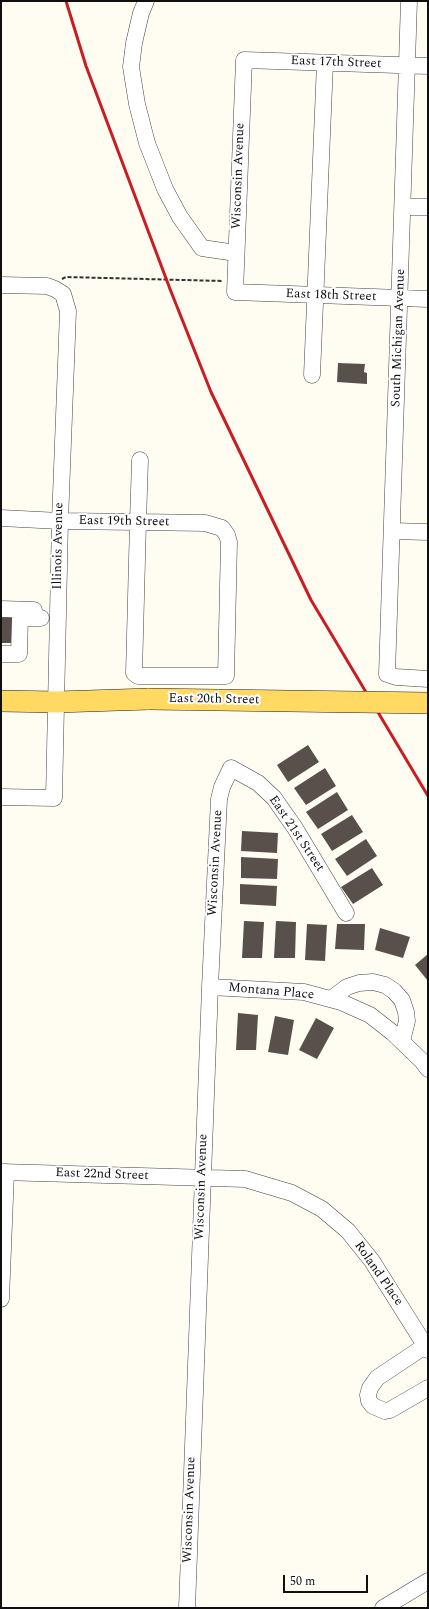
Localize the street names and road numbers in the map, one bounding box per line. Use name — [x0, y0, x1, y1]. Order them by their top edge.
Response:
street label: East 17th Street — [290, 54, 382, 72]
street label: Wisconsin Avenue — [229, 122, 249, 230]
street label: South Michigan Avenue — [389, 269, 409, 407]
street label: East 18th Street — [285, 287, 377, 305]
street label: Illinois Avenue — [50, 502, 68, 590]
street label: East 19th Street — [79, 513, 169, 531]
street label: East 20th Street — [169, 691, 259, 709]
street label: East 21st Street — [265, 793, 327, 875]
street label: Wisconsin Avenue — [205, 809, 227, 917]
street label: Montana Place — [227, 980, 315, 1004]
street label: Wisconsin Avenue — [192, 1133, 212, 1241]
street label: East 22nd Street — [55, 1166, 149, 1184]
street label: Roland Place — [350, 1239, 406, 1309]
street label: Wisconsin Avenue — [180, 1456, 200, 1564]

